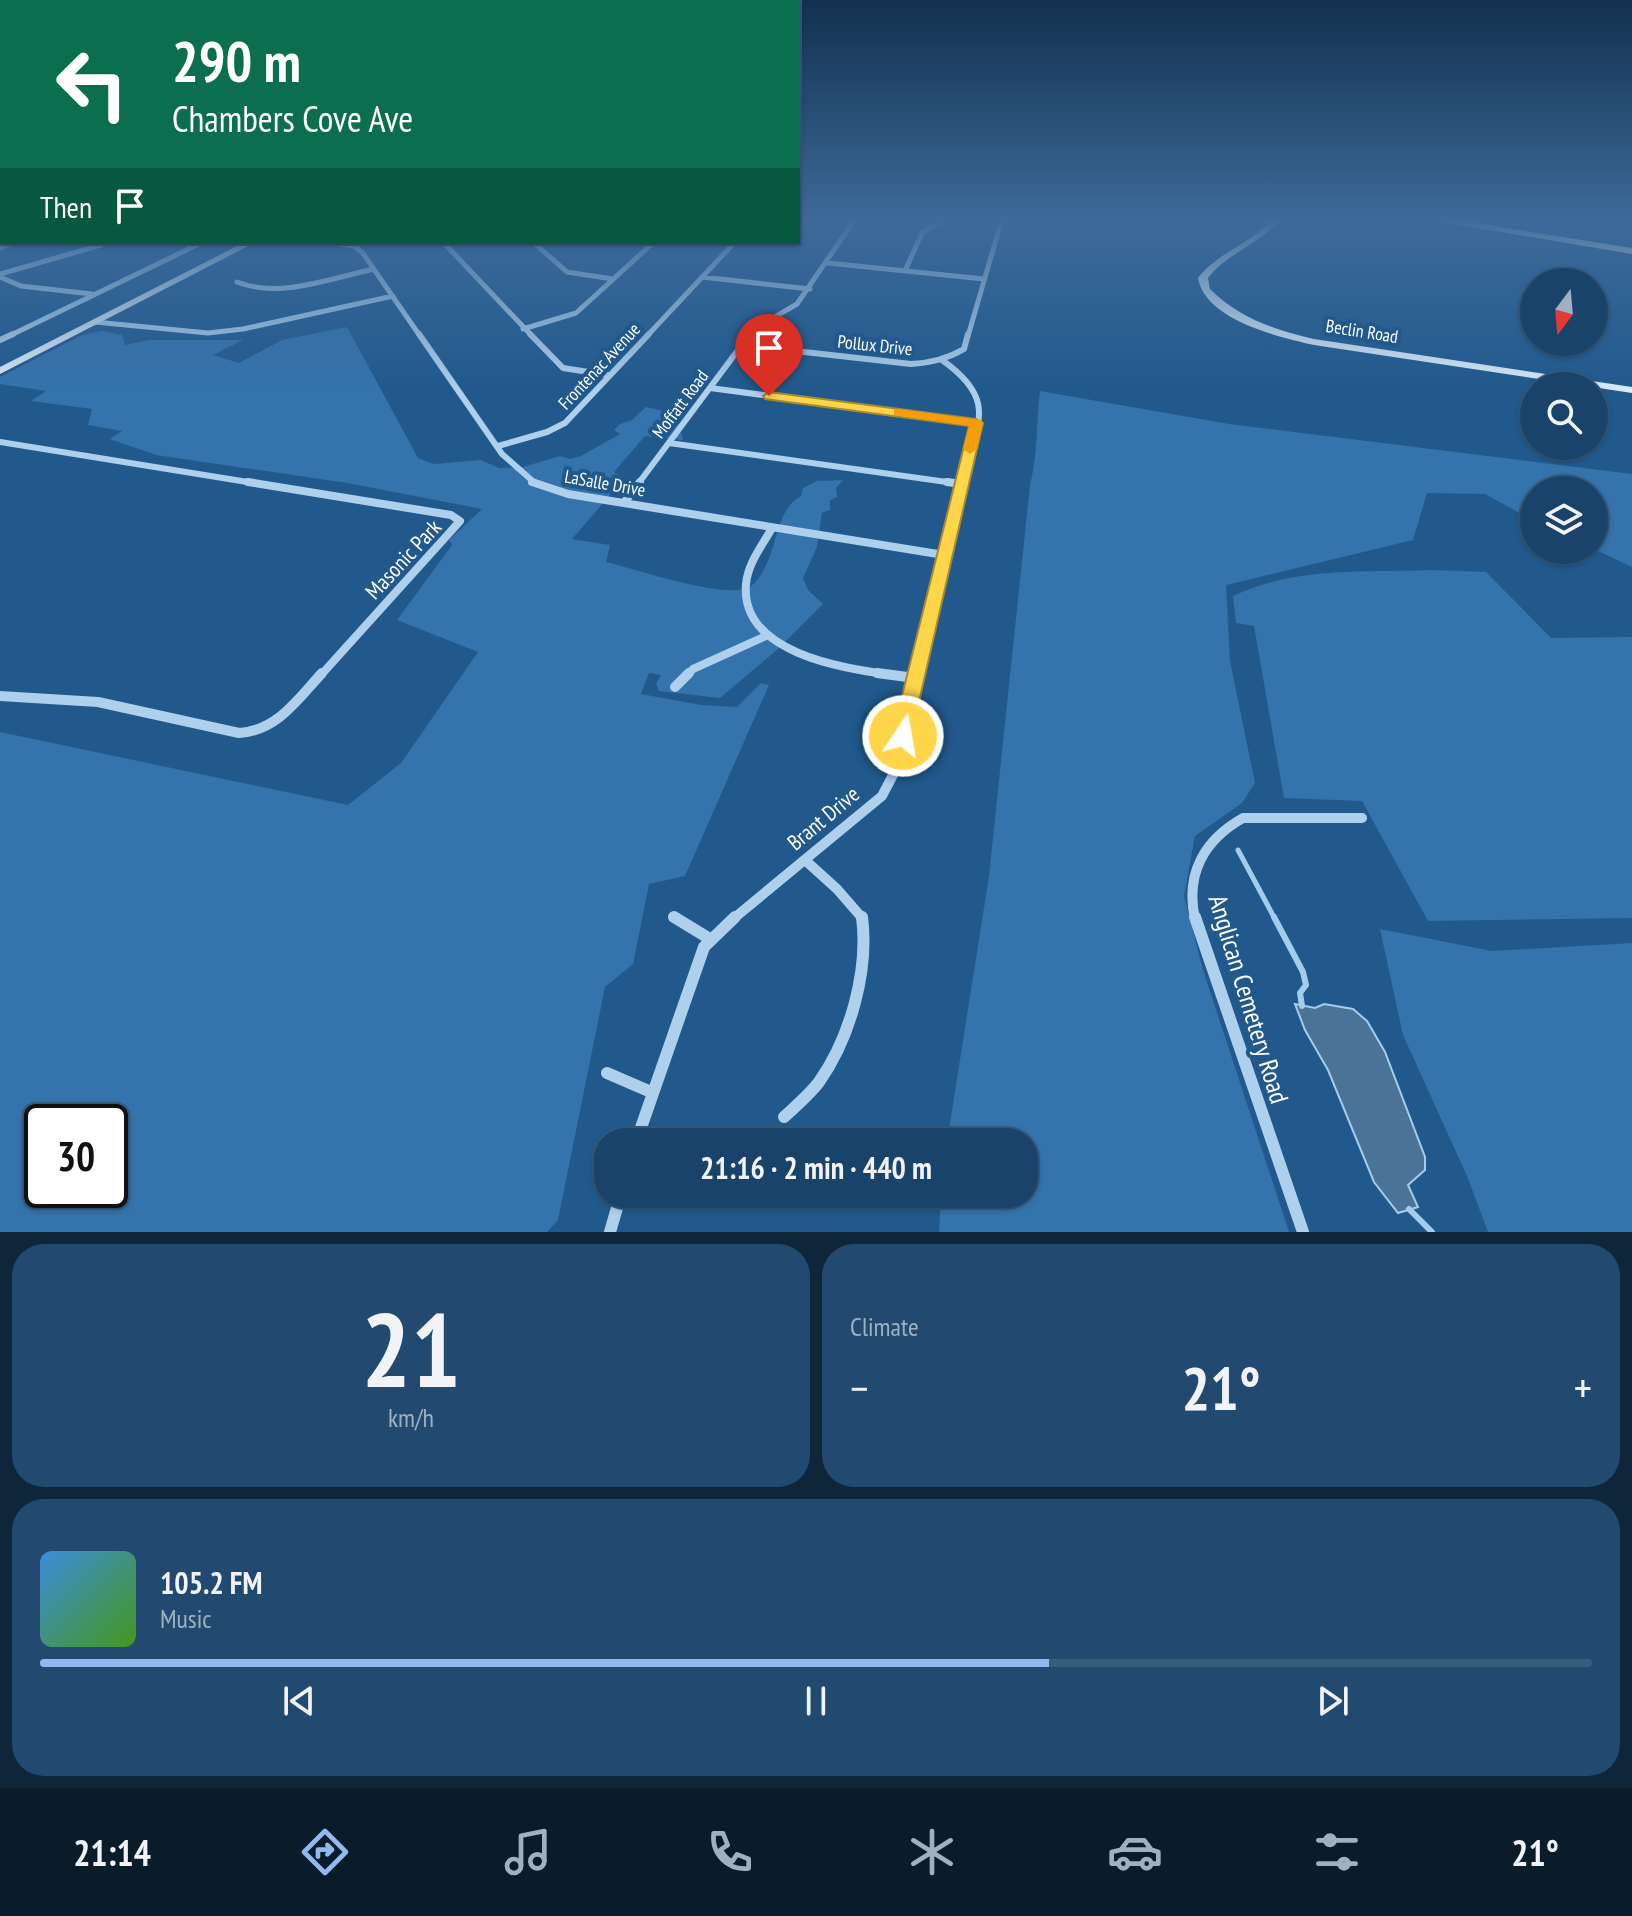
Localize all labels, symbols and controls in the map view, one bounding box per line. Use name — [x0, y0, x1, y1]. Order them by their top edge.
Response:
text: 290 m — [172, 25, 301, 97]
icon: left — [40, 32, 144, 136]
text: Chambers Cove Ave — [172, 95, 413, 142]
icon: arrive — [108, 184, 152, 228]
text: Then — [40, 187, 92, 226]
north arrow — [1520, 268, 1608, 356]
map controls — [1520, 268, 1608, 564]
pin — [735, 314, 803, 396]
street label: Beclin Road — [1324, 314, 1400, 348]
street label: Frontenac Avenue — [553, 318, 645, 414]
icon: arrive — [747, 326, 791, 370]
street label: Pollux Drive — [836, 330, 914, 360]
street label: Moffatt Road — [647, 365, 713, 443]
button: search — [1520, 372, 1608, 460]
street label: LaSalle Drive — [563, 465, 647, 501]
button: layers — [1520, 476, 1608, 564]
street label: Masonic Park — [359, 513, 447, 605]
position arrow — [861, 694, 945, 778]
street label: Brant Drive — [781, 780, 865, 856]
street label: Anglican Cemetery Road — [1202, 891, 1296, 1107]
speed limit sign: 30 — [24, 1104, 128, 1208]
text: 21:16 · 2 min · 440 m — [700, 1148, 932, 1187]
text: 21 — [361, 1281, 461, 1416]
text: Climate — [850, 1310, 919, 1343]
text: 21° — [1181, 1349, 1261, 1427]
text: − — [850, 1359, 868, 1416]
text: + — [1574, 1359, 1592, 1416]
text: km/h — [388, 1401, 434, 1434]
text: 105.2 FM — [160, 1563, 262, 1602]
text: Music — [160, 1602, 212, 1635]
icon: previous — [277, 1679, 321, 1723]
icon: pause — [794, 1679, 838, 1723]
icon: next — [1311, 1679, 1355, 1723]
icon: directions — [297, 1824, 353, 1880]
icon: music — [500, 1824, 556, 1880]
icon: phone — [702, 1824, 758, 1880]
icon: climate — [904, 1824, 960, 1880]
icon: car — [1107, 1824, 1163, 1880]
icon: filters — [1309, 1824, 1365, 1880]
text: 21:14 — [73, 1829, 151, 1876]
text: 21° — [1511, 1829, 1559, 1876]

